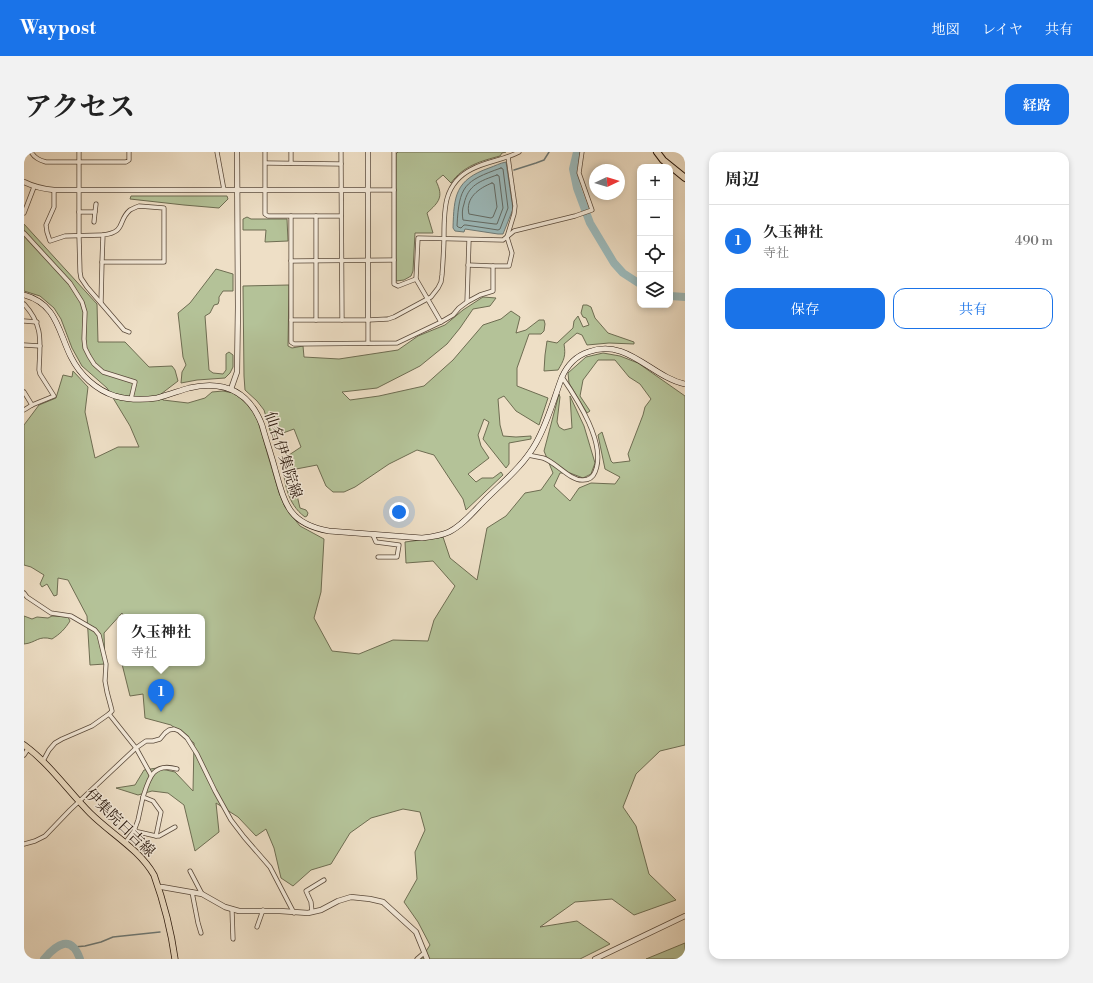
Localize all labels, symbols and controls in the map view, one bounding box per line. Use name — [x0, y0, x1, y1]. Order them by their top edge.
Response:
text: Waypost — [20, 16, 96, 40]
text: 地図 — [932, 21, 960, 39]
text: レイヤ — [982, 21, 1023, 39]
text: 共有 — [1045, 21, 1073, 39]
button: 経路 — [1005, 84, 1069, 125]
text: アクセス — [24, 90, 135, 125]
north arrow — [589, 164, 625, 200]
map controls — [637, 164, 673, 308]
button: + — [637, 164, 673, 200]
text: 周辺 — [725, 169, 759, 191]
button: − — [637, 200, 673, 236]
text: 久玉神社 — [763, 223, 823, 242]
text: 1 — [735, 233, 741, 249]
text: 490 m — [1015, 233, 1053, 249]
button: locate — [637, 236, 673, 272]
text: 寺社 — [763, 245, 789, 261]
button: layers — [637, 272, 673, 308]
button: 保存 — [725, 288, 885, 329]
button: 共有 — [893, 288, 1053, 329]
street label: 仙名伊集院線 — [260, 409, 306, 501]
your location — [389, 502, 409, 522]
popup — [117, 614, 205, 666]
text: 久玉神社 — [131, 623, 191, 642]
text: 寺社 — [131, 645, 157, 661]
pin: 1 — [148, 679, 174, 712]
street label: 伊集院日吉線 — [81, 785, 159, 861]

